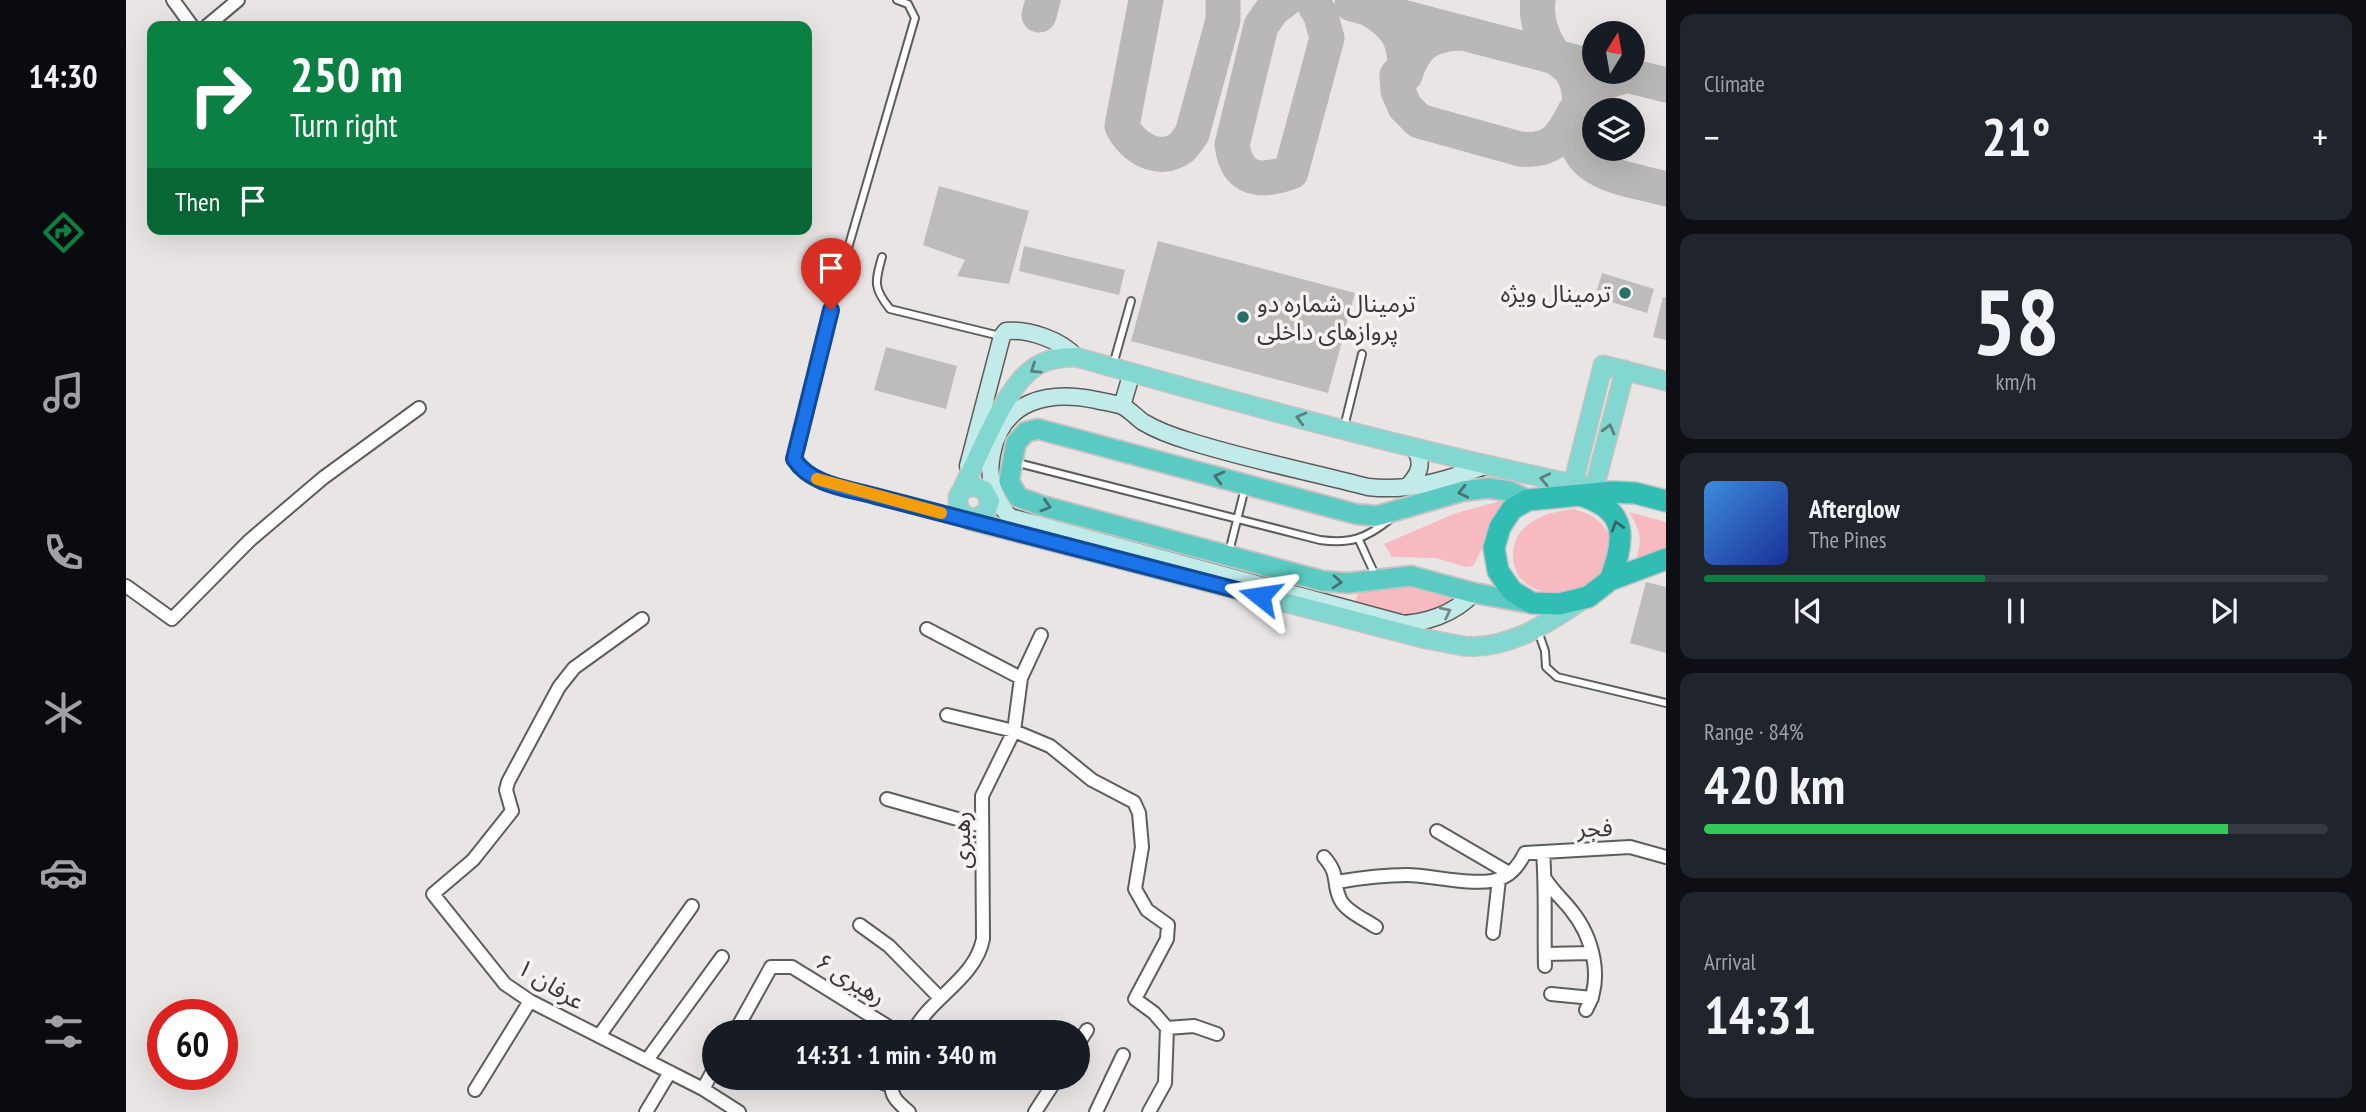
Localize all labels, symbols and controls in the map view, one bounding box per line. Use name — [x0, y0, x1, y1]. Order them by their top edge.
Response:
north arrow — [1582, 21, 1645, 84]
map controls — [1582, 21, 1645, 161]
text: 250 m — [290, 42, 403, 106]
icon: right — [175, 49, 266, 140]
text: 14:30 — [28, 55, 98, 97]
text: Climate — [1704, 69, 1765, 98]
button: layers — [1582, 98, 1645, 161]
text: 21° — [1982, 103, 2050, 170]
text: Turn right — [290, 104, 398, 146]
text: − — [1704, 112, 1720, 161]
text: + — [2312, 112, 2328, 161]
icon: arrive — [234, 182, 272, 220]
text: Then — [175, 185, 220, 218]
icon: directions — [39, 208, 88, 257]
pin — [801, 238, 861, 310]
icon: arrive — [812, 249, 850, 287]
text: 58 — [1973, 262, 2060, 380]
place label: ترمینال ویژه — [1501, 278, 1611, 309]
marker: ترمینال ویژه — [1617, 285, 1633, 301]
place label: ترمینال شماره دو پروازهای داخلی — [1257, 288, 1416, 347]
marker: ترمینال شماره دو پروازهای داخلی — [1235, 309, 1251, 325]
one-way arrow — [1030, 361, 1043, 373]
text: km/h — [1996, 367, 2036, 396]
icon: music — [39, 368, 88, 417]
one-way arrow — [1295, 412, 1307, 426]
one-way arrow — [1601, 423, 1615, 435]
one-way arrow — [1214, 471, 1226, 485]
one-way arrow — [1539, 472, 1551, 487]
one-way arrow — [1457, 484, 1469, 498]
text: Afterglow — [1809, 492, 1900, 525]
one-way arrow — [1039, 498, 1051, 513]
one-way arrow — [1611, 521, 1626, 533]
text: The Pines — [1809, 525, 1887, 554]
icon: phone — [39, 528, 88, 577]
position arrow — [1223, 559, 1297, 633]
one-way arrow — [1332, 574, 1343, 589]
icon: previous — [1789, 592, 1827, 630]
icon: pause — [1997, 592, 2035, 630]
icon: next — [2205, 592, 2243, 630]
one-way arrow — [1439, 606, 1451, 620]
icon: climate — [39, 688, 88, 737]
text: Range · 84% — [1704, 717, 1804, 746]
text: 420 km — [1704, 751, 1845, 818]
street label: رهبری — [946, 811, 977, 869]
street label: فجر — [1576, 812, 1613, 844]
icon: car — [39, 848, 88, 897]
street label: رهبری ۶ — [810, 946, 892, 1012]
text: Arrival — [1704, 947, 1756, 976]
street label: عرفان ۱ — [511, 951, 591, 1017]
text: 14:31 — [1704, 981, 1816, 1048]
speed limit sign: 60 — [147, 999, 238, 1090]
icon: filters — [39, 1007, 88, 1056]
text: 14:31 · 1 min · 340 m — [796, 1038, 996, 1071]

